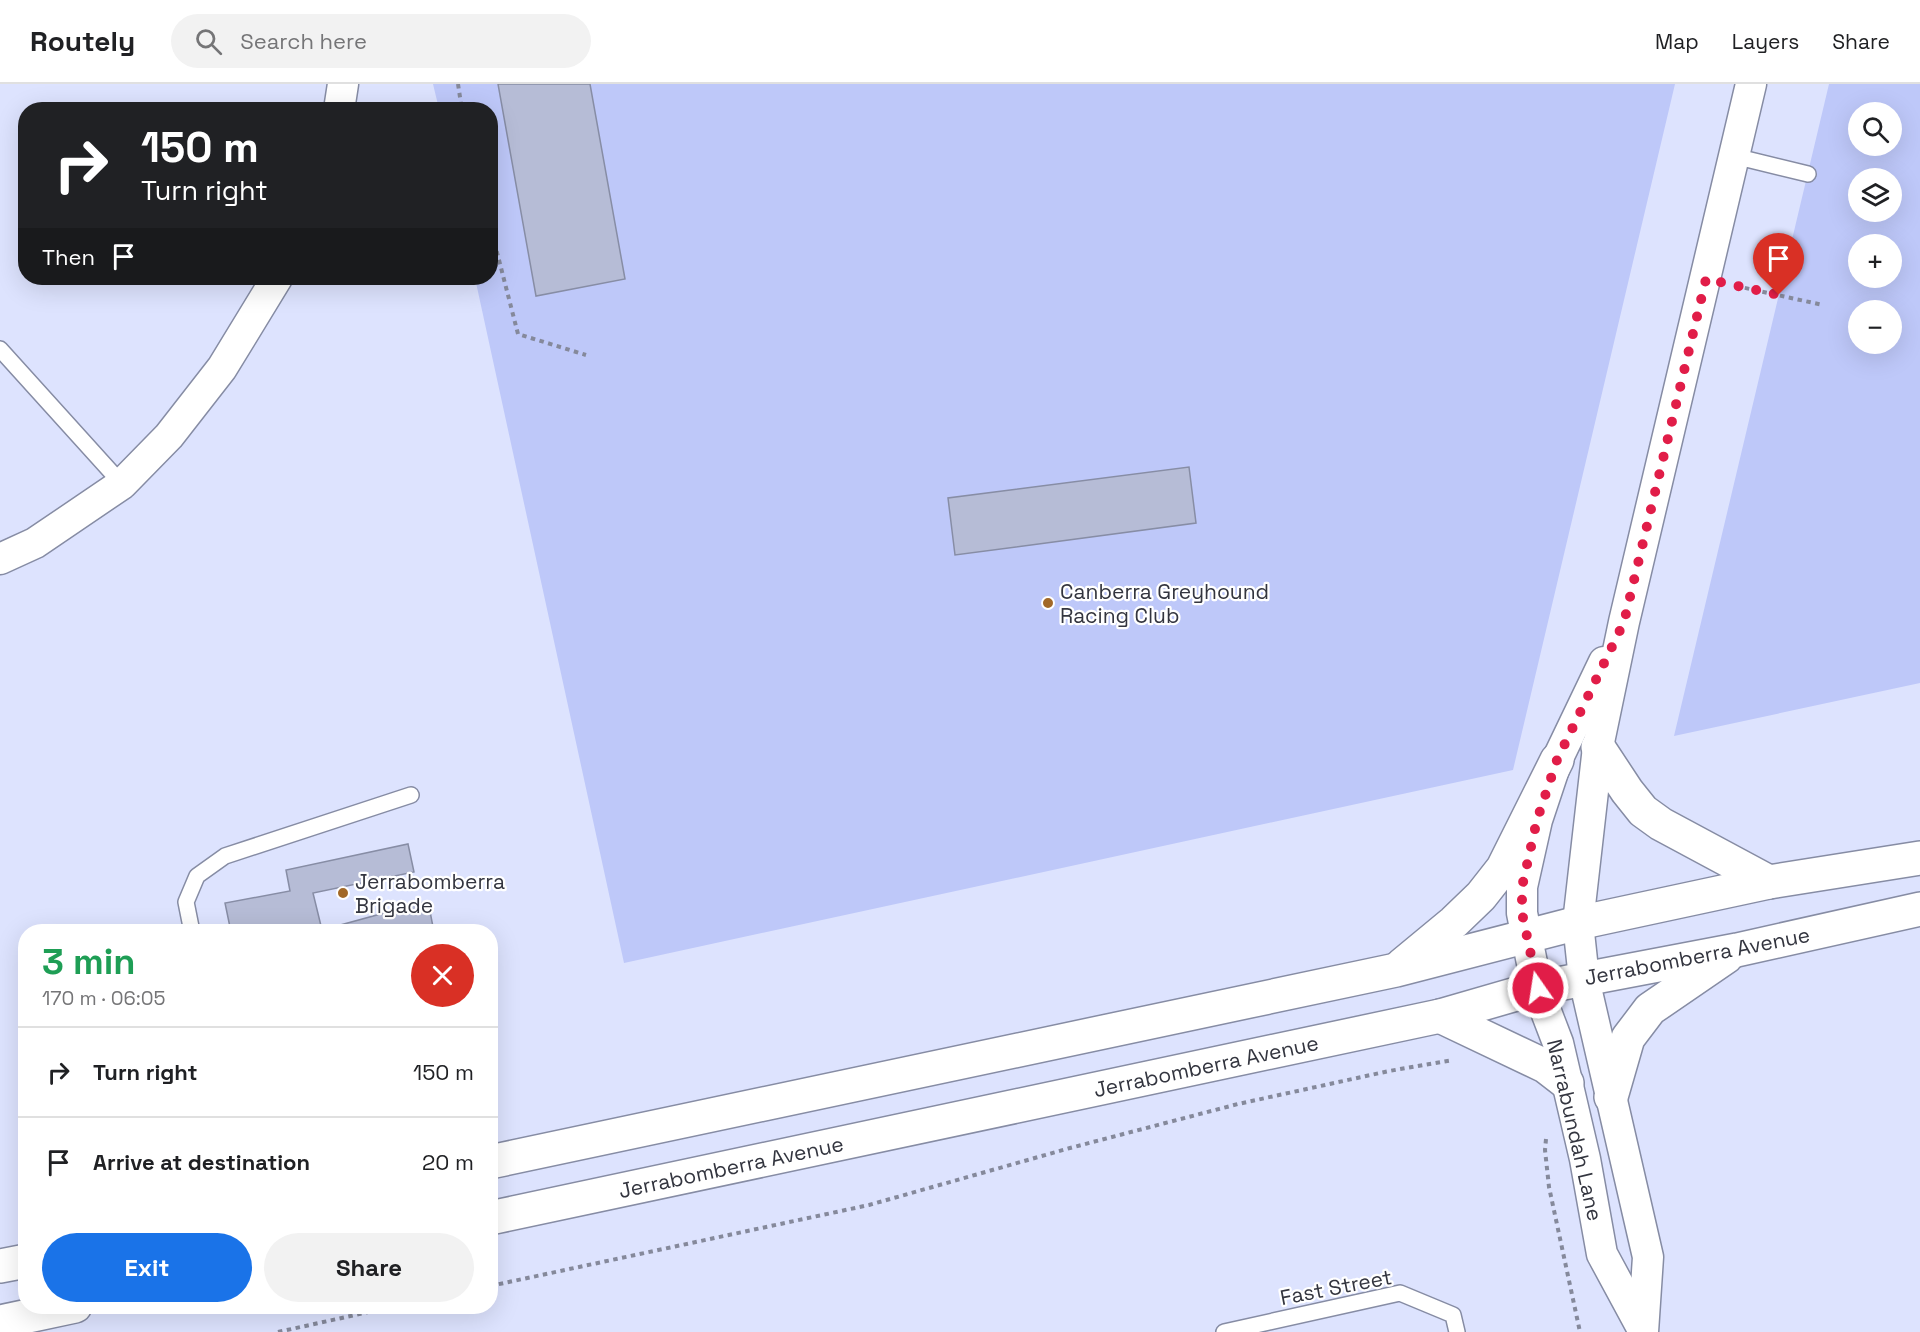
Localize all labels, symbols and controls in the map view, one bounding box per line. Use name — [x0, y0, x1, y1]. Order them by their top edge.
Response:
search box — [171, 14, 591, 68]
text: Routely — [30, 23, 135, 59]
icon: search — [192, 25, 225, 58]
text: Search here — [240, 27, 367, 55]
text: Map — [1655, 28, 1699, 55]
text: Layers — [1732, 28, 1799, 55]
text: Share — [1832, 28, 1890, 55]
map controls — [1848, 102, 1902, 354]
button: search — [1848, 102, 1902, 156]
text: 150 m — [141, 121, 259, 174]
icon: right — [42, 126, 120, 204]
button: layers — [1848, 168, 1902, 222]
text: Turn right — [141, 173, 268, 208]
pin — [1753, 233, 1804, 295]
button: + — [1848, 234, 1902, 288]
icon: arrive — [107, 240, 140, 273]
icon: arrive — [1762, 242, 1795, 275]
text: Then — [42, 243, 95, 271]
button: − — [1848, 300, 1902, 354]
place label: Canberra Greyhound Racing Club — [1060, 578, 1269, 629]
marker: Canberra Greyhound Racing Club — [1041, 596, 1055, 610]
place label: Jerrabomberra Brigade — [355, 868, 505, 919]
marker: Jerrabomberra Brigade — [336, 886, 350, 900]
street label: Jerrabomberra Avenue — [1582, 921, 1812, 991]
text: 3 min — [42, 939, 136, 985]
button: close — [411, 944, 474, 1007]
position arrow — [1506, 956, 1570, 1020]
text: 170 m · 06:05 — [42, 985, 166, 1011]
street label: Jerrabomberra Avenue — [1091, 1029, 1321, 1103]
street label: Narrabundah Lane — [1541, 1037, 1609, 1223]
icon: right — [42, 1056, 75, 1089]
text: Turn right — [93, 1058, 198, 1086]
text: 150 m — [413, 1058, 474, 1086]
street label: Jerrabomberra Avenue — [616, 1130, 846, 1204]
icon: arrive — [42, 1146, 75, 1179]
text: Arrive at destination — [93, 1148, 310, 1176]
text: 20 m — [422, 1148, 474, 1176]
button: Exit — [42, 1233, 252, 1302]
button: Share — [264, 1233, 474, 1302]
street label: Fast Street — [1278, 1263, 1394, 1311]

